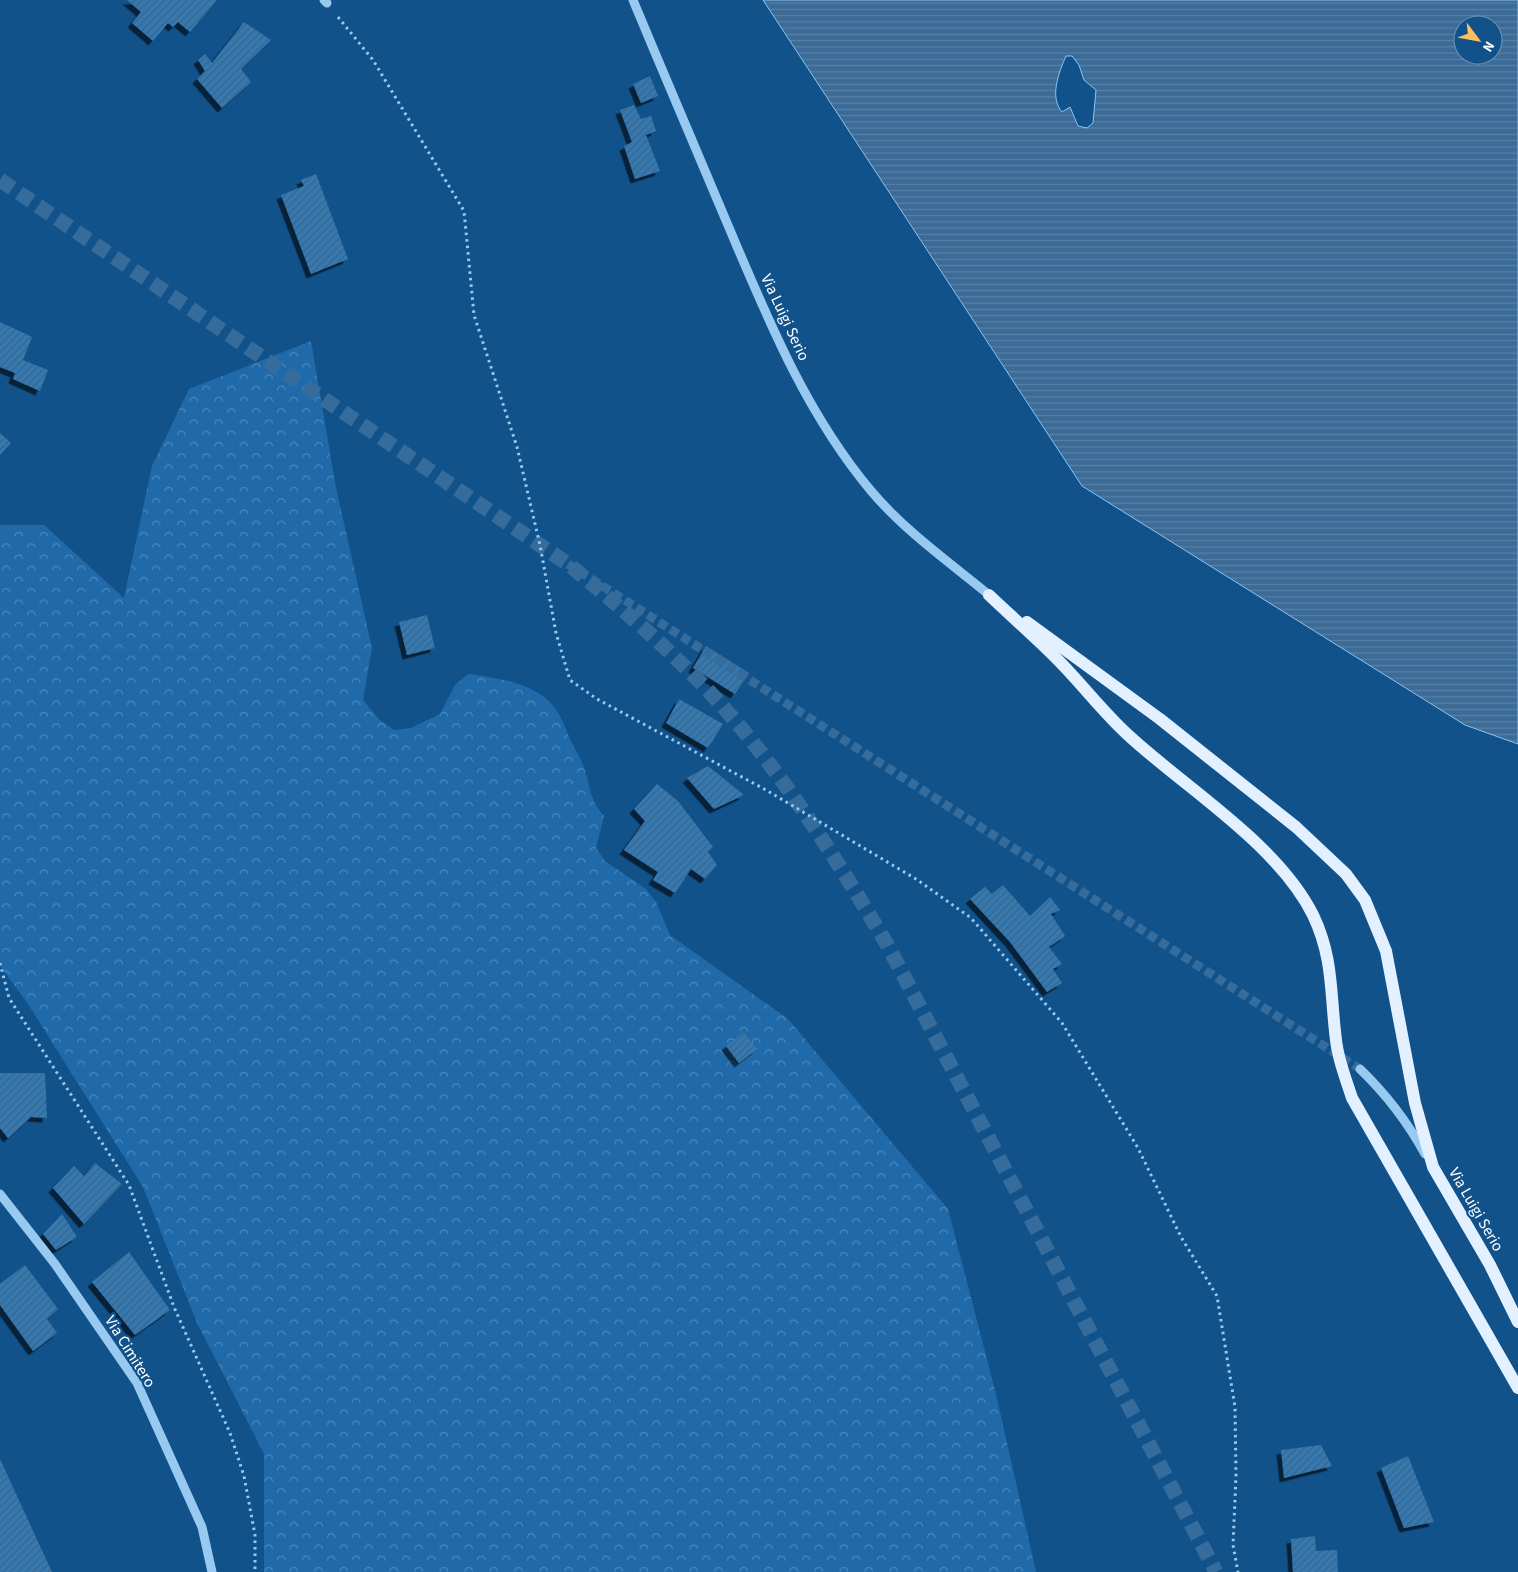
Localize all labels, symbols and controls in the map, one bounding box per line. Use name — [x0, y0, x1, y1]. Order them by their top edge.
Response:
north arrow — [1453, 15, 1503, 65]
text: N — [1477, 37, 1499, 56]
street label: Via Luigi Serio — [755, 270, 815, 364]
street label: Via Luigi Serio — [1443, 1163, 1509, 1256]
street label: Via Cimitero — [99, 1311, 161, 1392]

